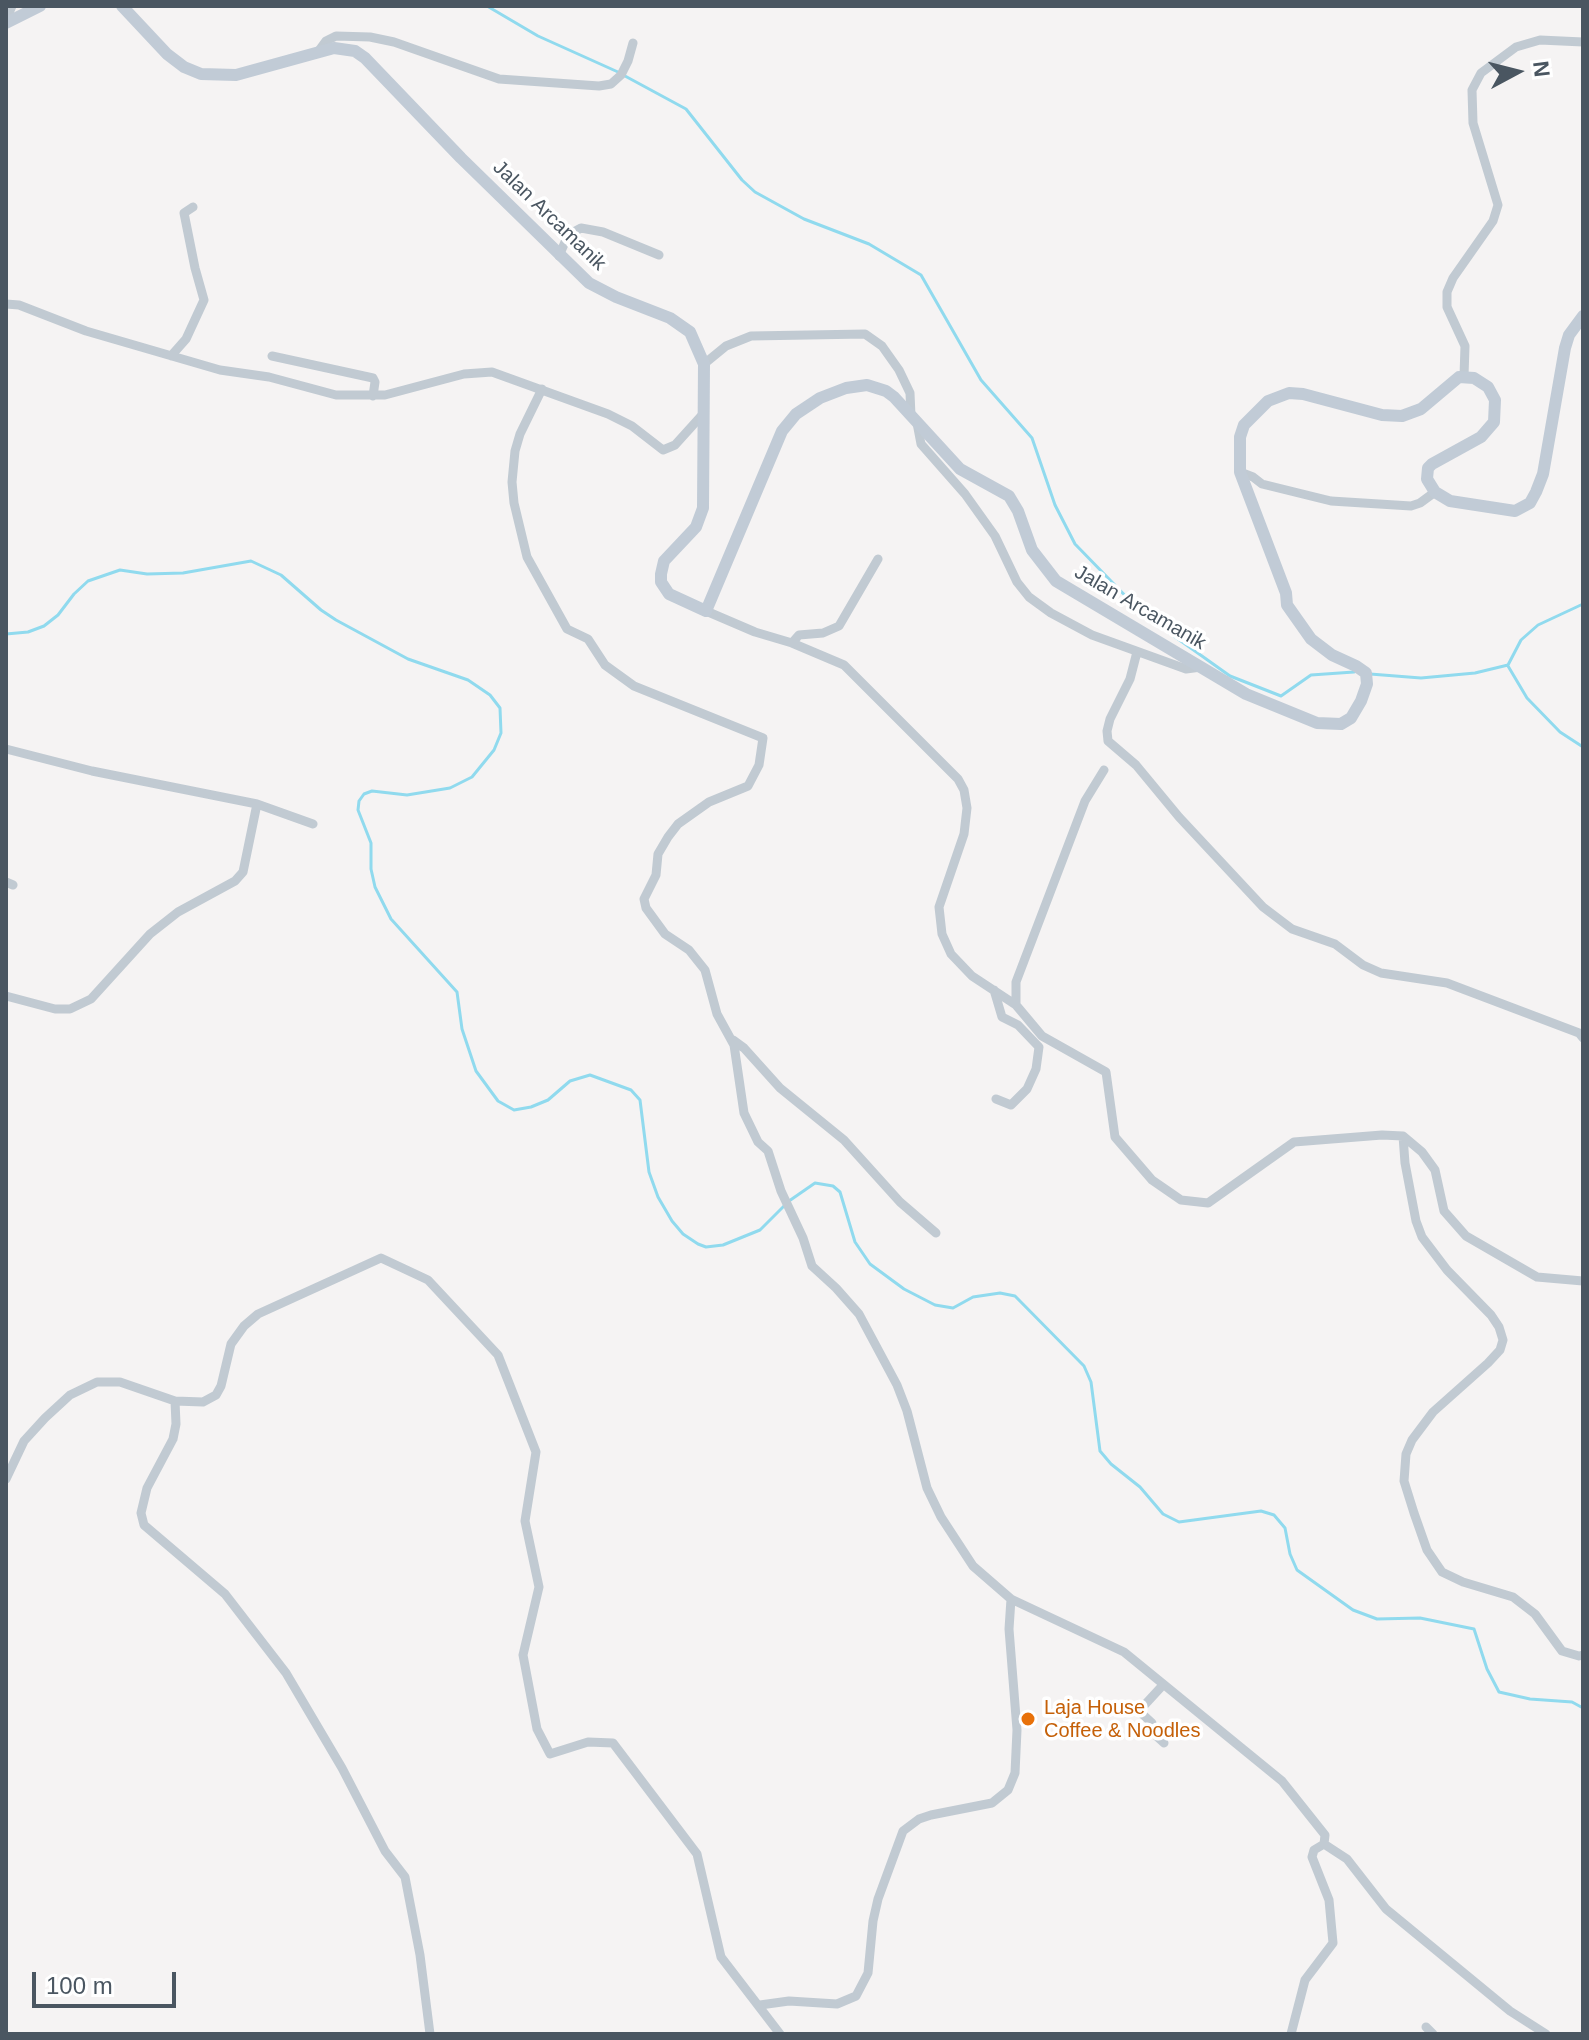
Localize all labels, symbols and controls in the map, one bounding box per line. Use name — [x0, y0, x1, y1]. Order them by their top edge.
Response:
north arrow — [1477, 32, 1557, 112]
text: N — [1528, 60, 1555, 78]
street label: Jalan Arcamanik — [487, 156, 611, 276]
street label: Jalan Arcamanik — [1070, 561, 1210, 655]
place label: Laja House Coffee & Noodles — [1044, 1696, 1200, 1743]
marker: Laja House Coffee & Noodles — [1019, 1710, 1037, 1728]
scale bar — [36, 1956, 180, 2006]
text: 100 m — [46, 1972, 113, 1999]

